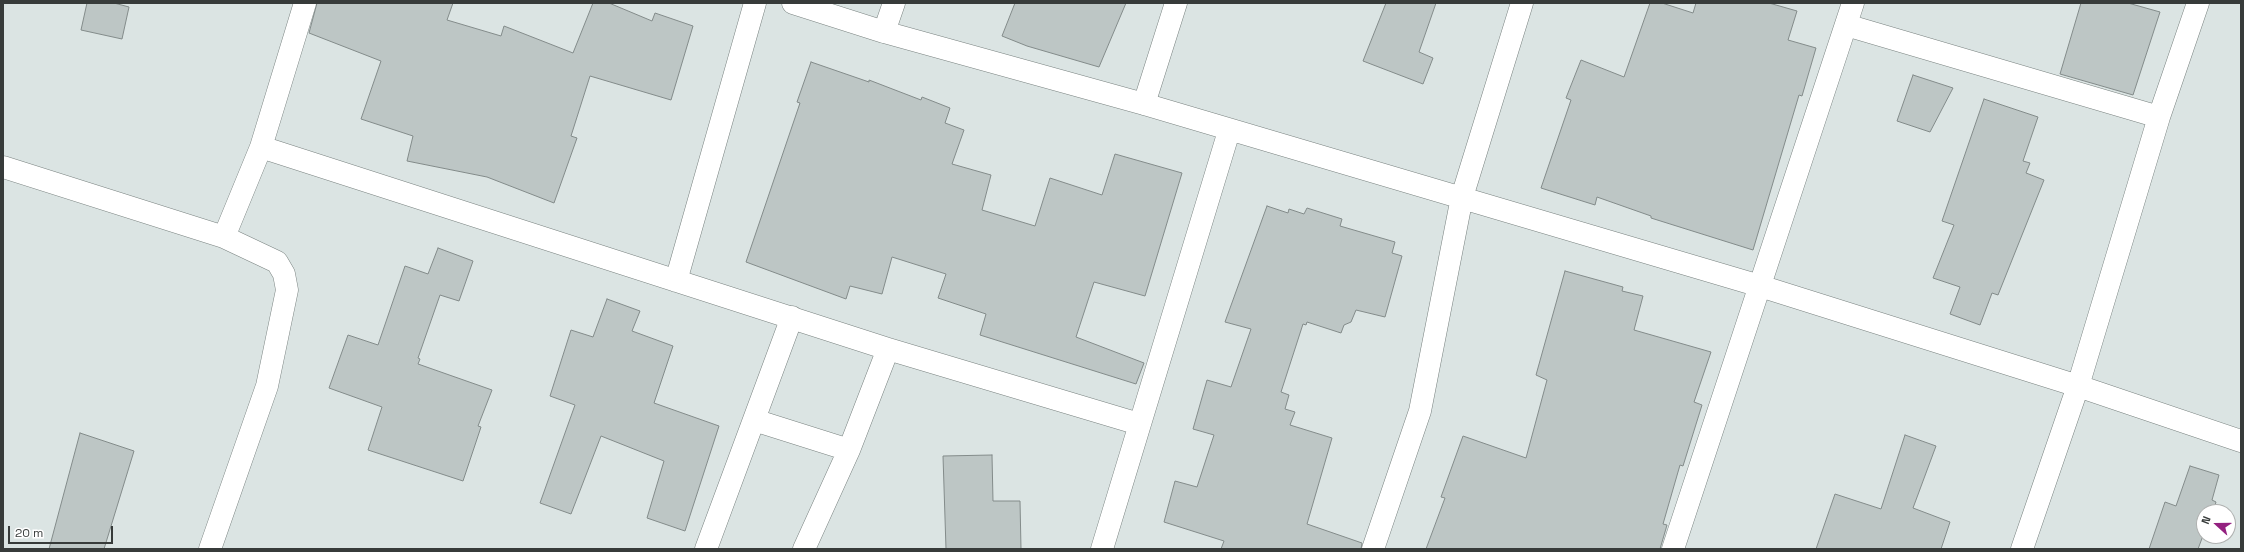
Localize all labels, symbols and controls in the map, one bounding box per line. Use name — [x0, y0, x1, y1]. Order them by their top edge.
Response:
north arrow — [2196, 504, 2236, 544]
text: N — [2198, 514, 2214, 526]
scale bar — [10, 518, 115, 544]
text: 20 m — [15, 525, 43, 541]

